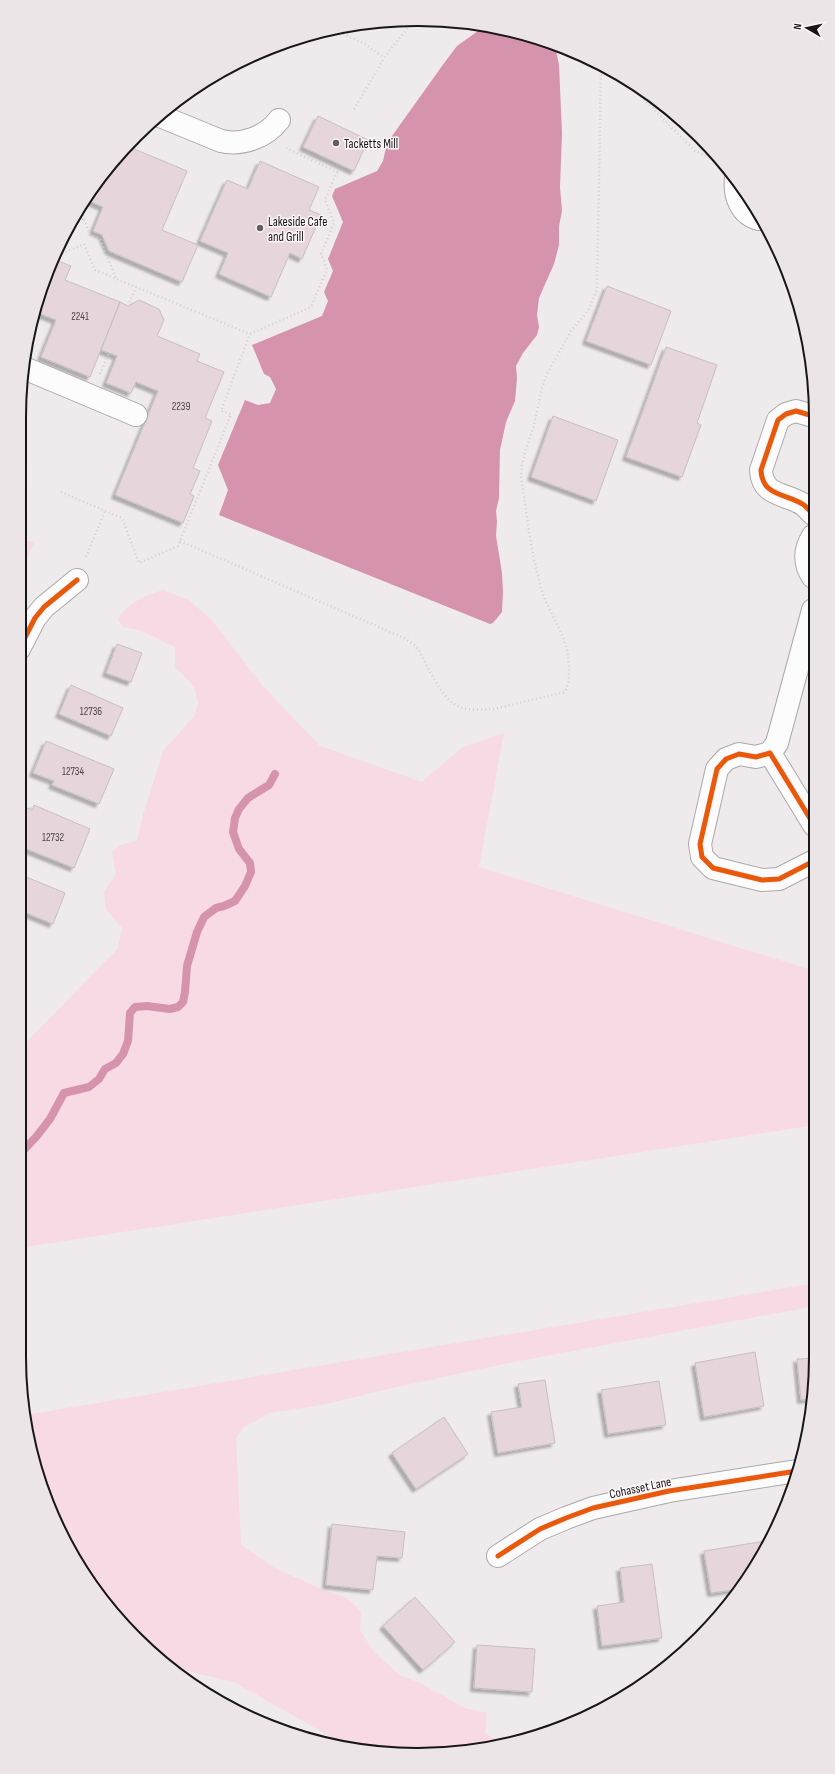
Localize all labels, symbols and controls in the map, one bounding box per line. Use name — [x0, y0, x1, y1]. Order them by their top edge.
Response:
north arrow — [787, 8, 827, 48]
text: N — [791, 22, 805, 30]
place label: Tacketts Mill — [344, 136, 398, 152]
marker: Tacketts Mill — [331, 138, 341, 148]
place label: Lakeside Cafe and Grill — [268, 214, 327, 245]
marker: Lakeside Cafe and Grill — [255, 223, 265, 233]
house number: 2241 — [71, 310, 89, 323]
house number: 2239 — [172, 400, 190, 413]
house number: 12736 — [80, 705, 102, 718]
house number: 12734 — [62, 765, 84, 778]
house number: 12732 — [42, 831, 65, 844]
street label: Cohasset Lane — [608, 1474, 673, 1502]

